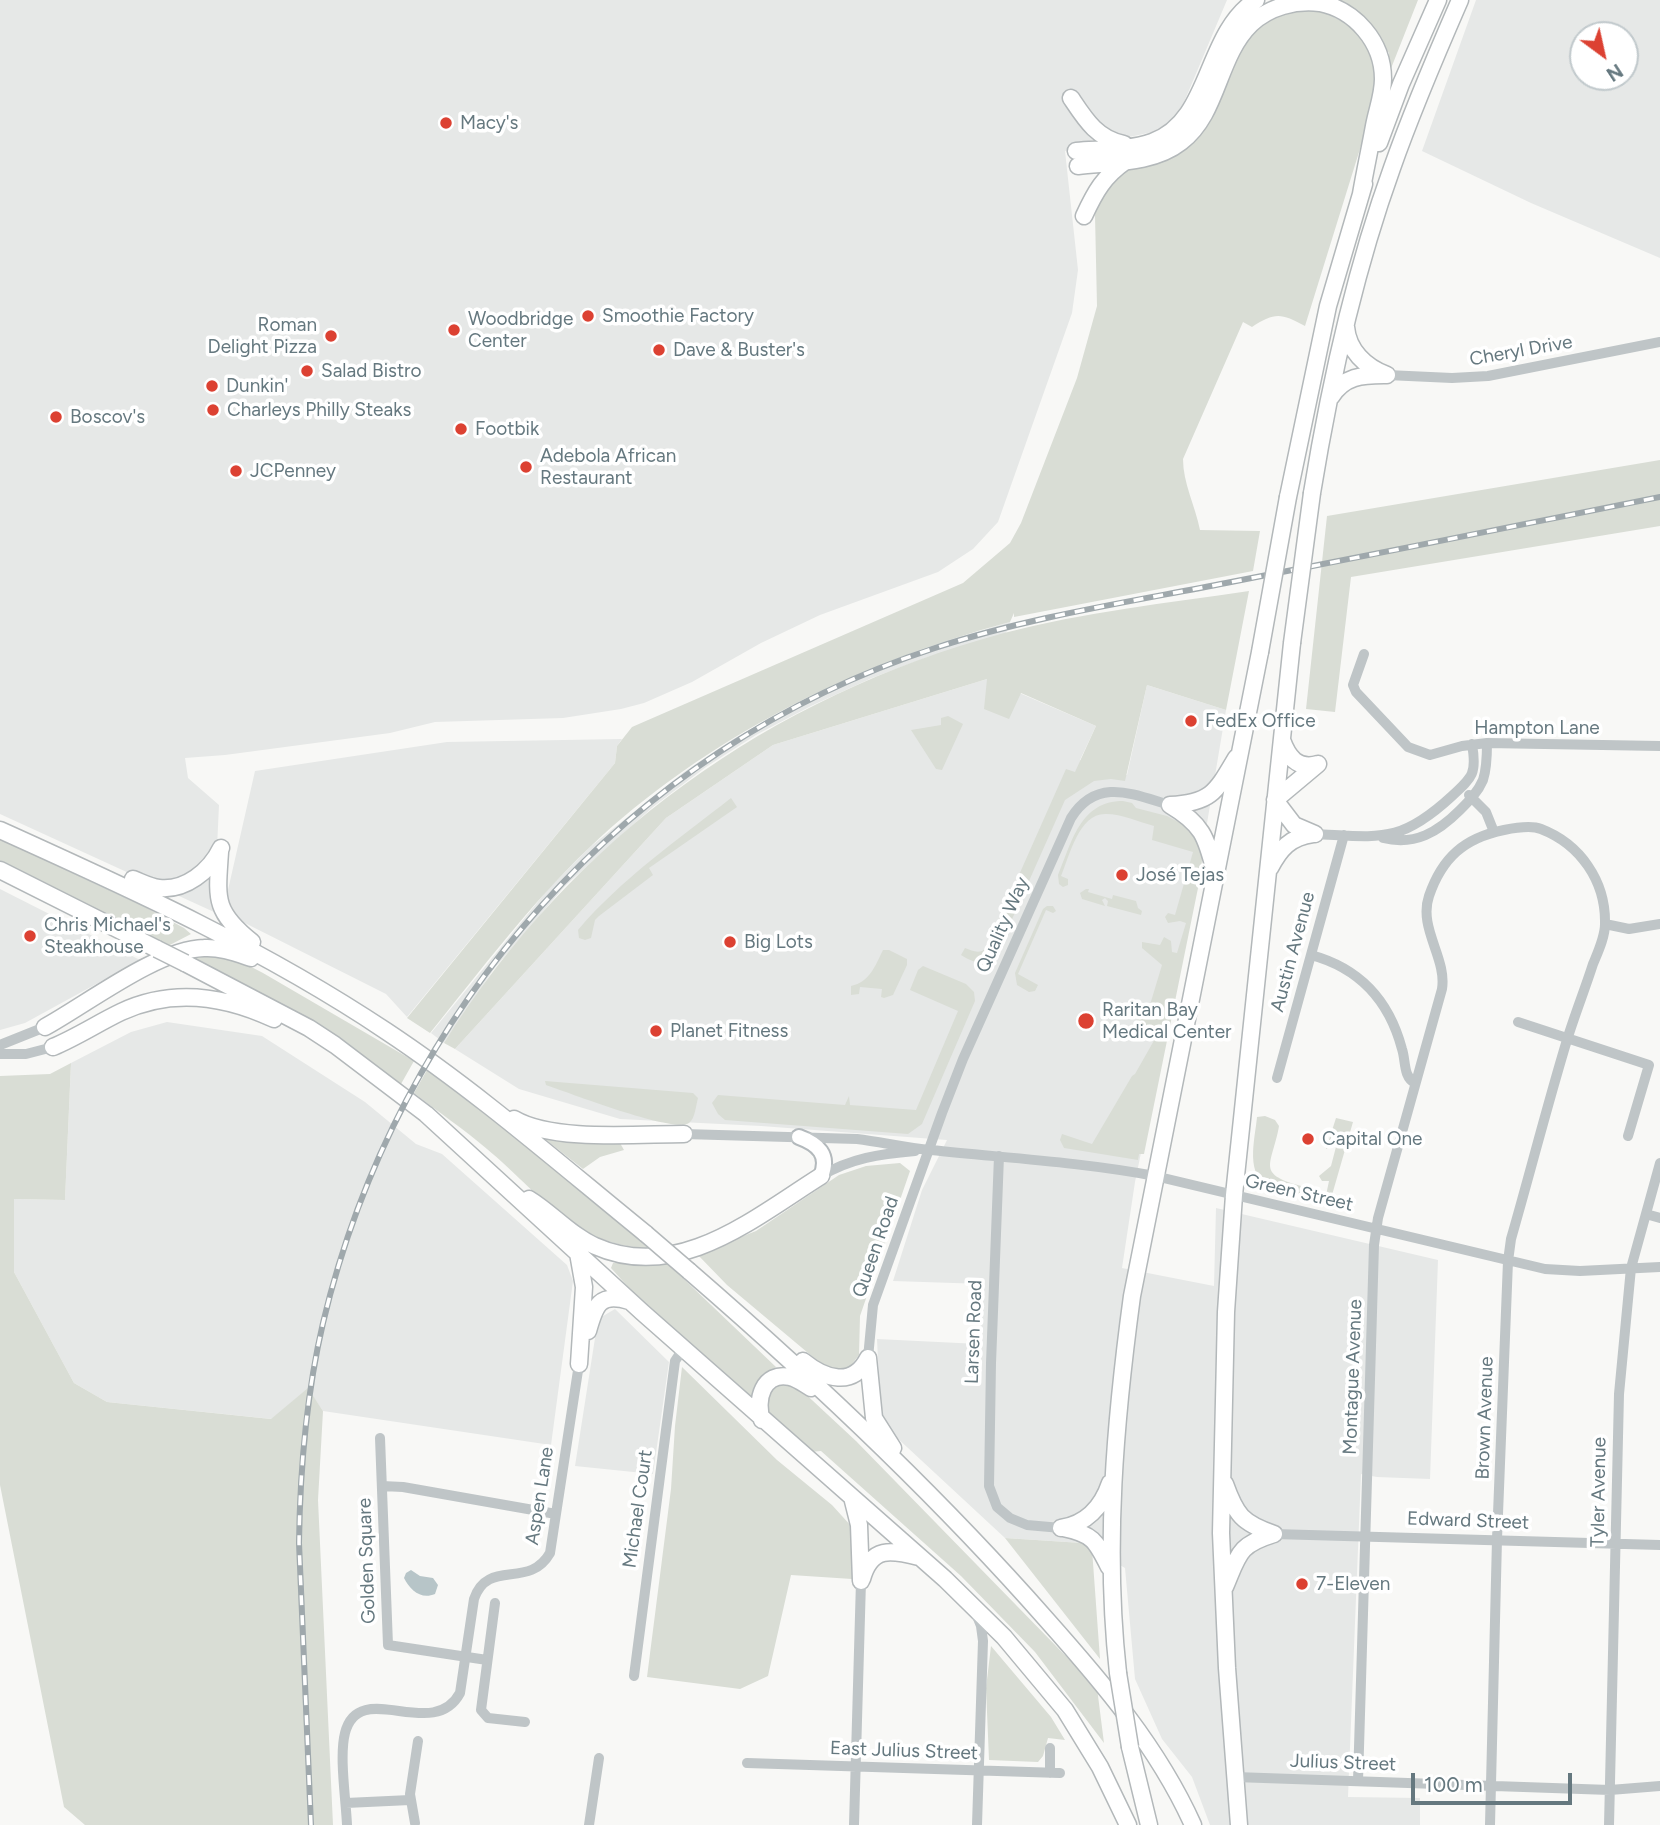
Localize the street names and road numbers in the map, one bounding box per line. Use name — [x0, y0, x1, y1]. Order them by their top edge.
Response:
street label: Cheryl Drive — [1468, 331, 1574, 371]
street label: Hampton Lane — [1474, 717, 1600, 739]
street label: Quality Way — [972, 874, 1034, 976]
street label: Austin Avenue — [1266, 889, 1320, 1015]
street label: Green Street — [1243, 1170, 1355, 1216]
street label: Queen Road — [848, 1194, 904, 1300]
street label: Larsen Road — [961, 1280, 987, 1384]
street label: Montague Avenue — [1339, 1299, 1367, 1455]
street label: Brown Avenue — [1471, 1356, 1499, 1480]
street label: Tyler Avenue — [1587, 1437, 1611, 1547]
street label: Aspen Lane — [521, 1445, 559, 1547]
street label: Michael Court — [618, 1448, 658, 1570]
street label: Golden Square — [353, 1498, 381, 1624]
street label: Edward Street — [1407, 1507, 1529, 1535]
street label: East Julius Street — [830, 1737, 978, 1765]
street label: Julius Street — [1289, 1750, 1397, 1776]

